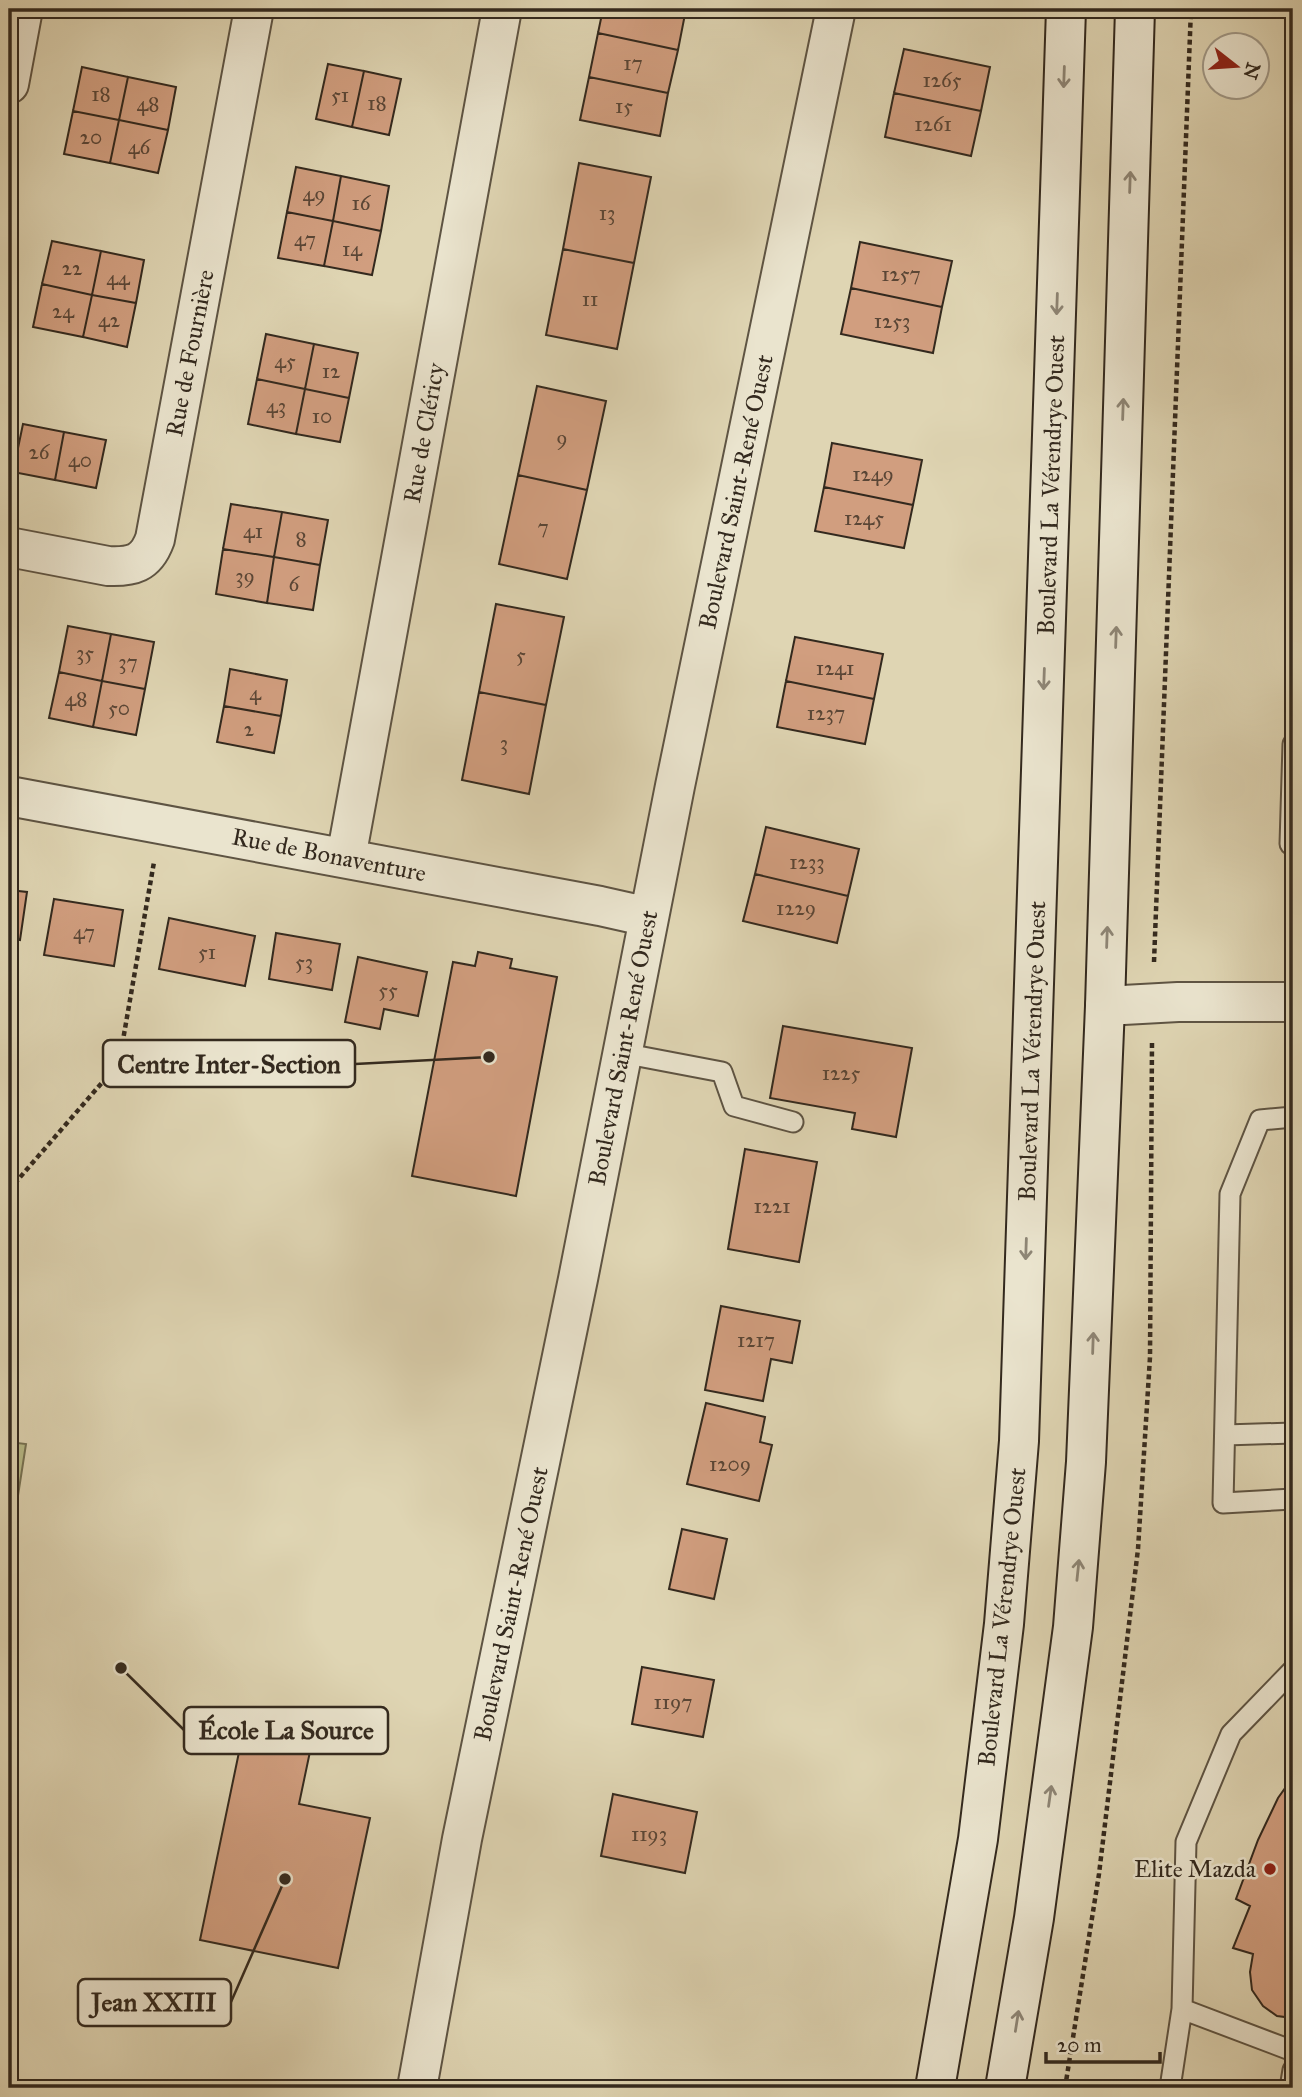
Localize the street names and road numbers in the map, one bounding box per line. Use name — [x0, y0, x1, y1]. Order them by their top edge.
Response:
street label: Rue de Fournière — [159, 267, 221, 439]
street label: Boulevard La Vérendrye Ouest — [1031, 334, 1071, 636]
street label: Boulevard Saint-René Ouest — [692, 351, 780, 632]
street label: Rue de Cléricy — [397, 360, 451, 505]
street label: Rue de Bonaventure — [229, 821, 429, 889]
street label: Boulevard La Vérendrye Ouest — [1012, 900, 1052, 1202]
street label: Boulevard Saint-René Ouest — [582, 907, 665, 1188]
street label: Boulevard Saint-René Ouest — [467, 1463, 555, 1744]
street label: Boulevard La Vérendrye Ouest — [971, 1466, 1033, 1768]

